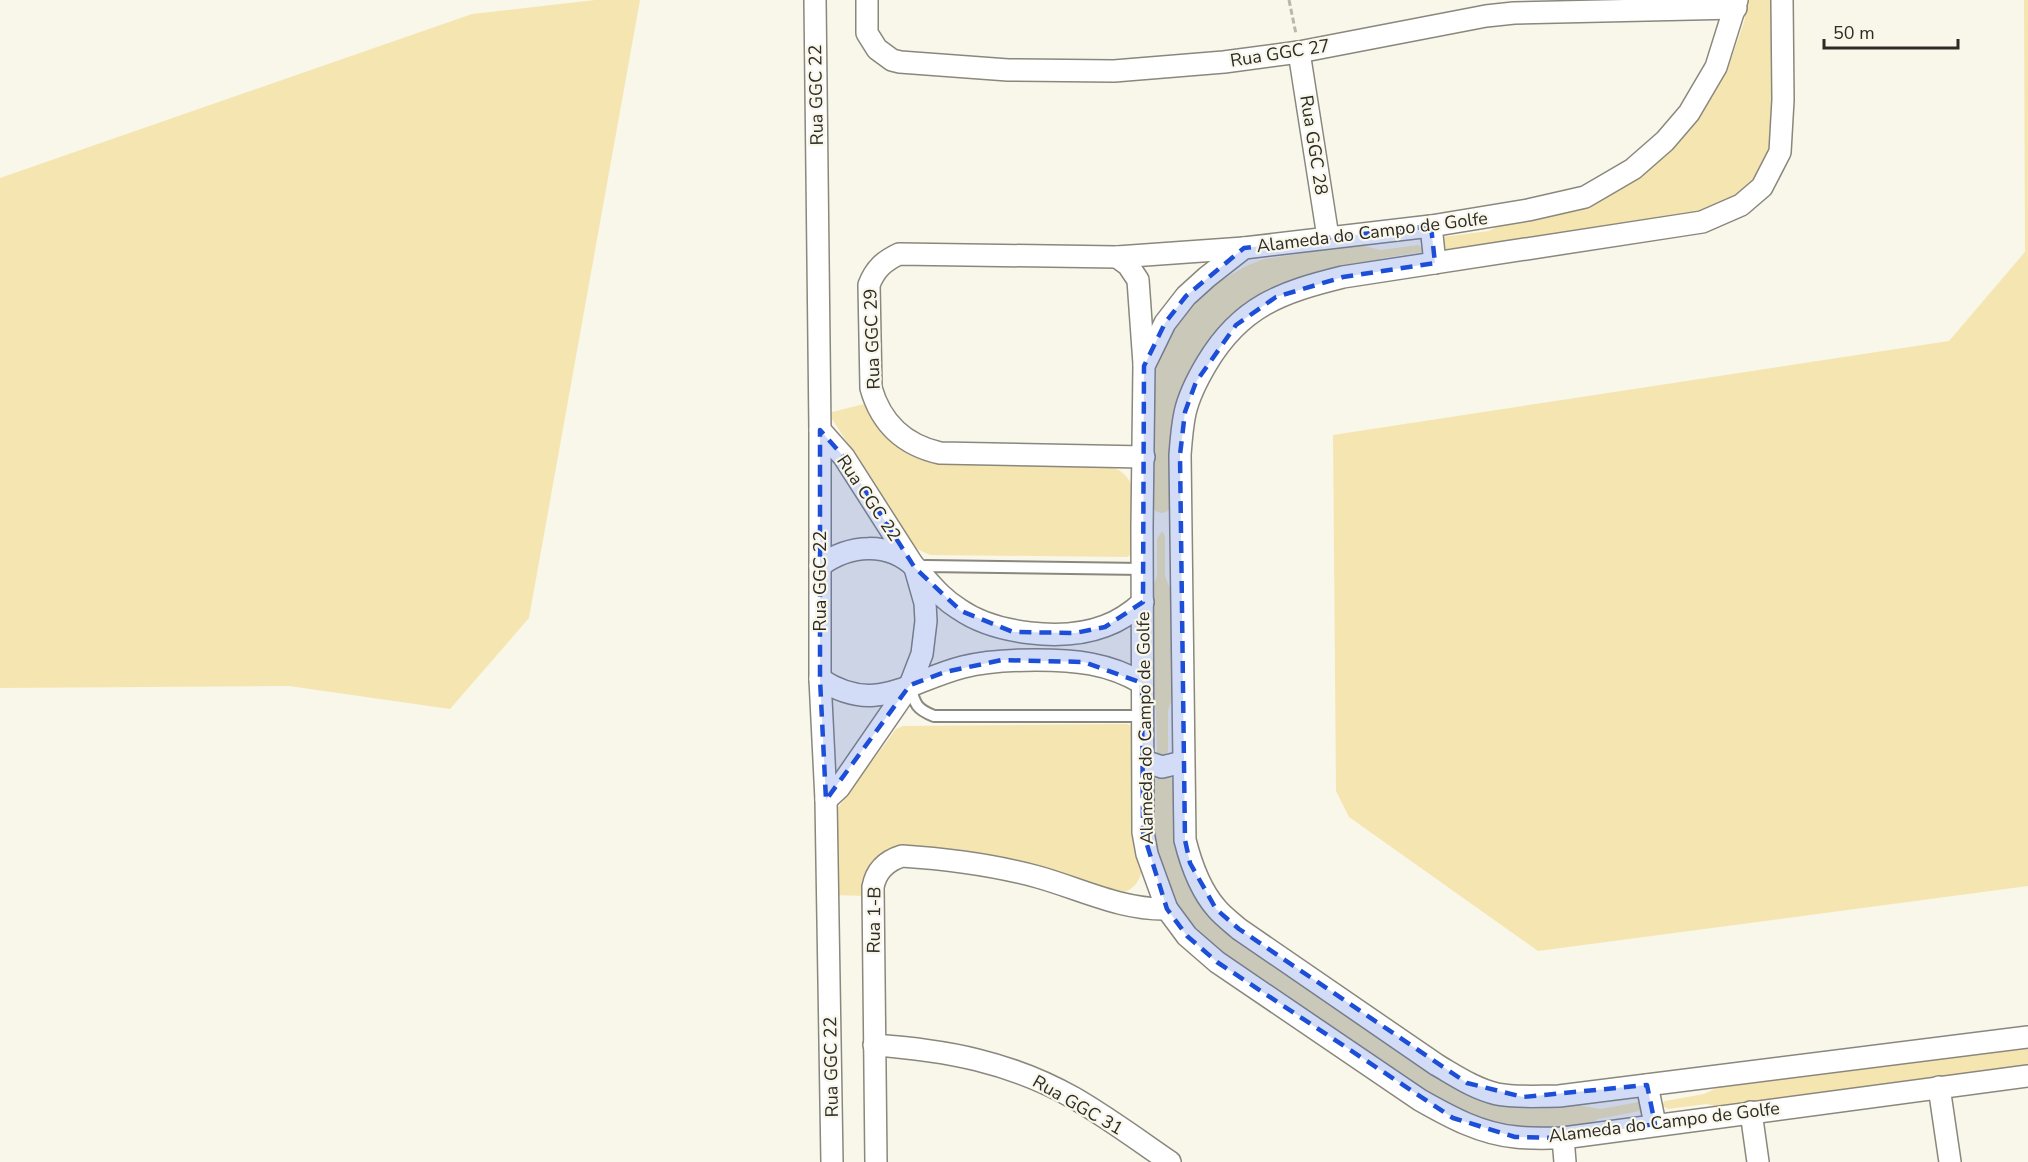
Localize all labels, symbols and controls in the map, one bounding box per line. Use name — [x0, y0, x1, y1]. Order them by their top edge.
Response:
scale bar — [1824, 12, 1958, 50]
text: 50 m — [1833, 21, 1875, 45]
street label: Rua GGC 27 — [1228, 33, 1332, 73]
street label: Rua GGC 22 — [803, 44, 829, 146]
street label: Rua GGC 28 — [1294, 93, 1334, 197]
street label: Alameda do Campo de Golfe — [1255, 206, 1489, 258]
street label: Rua GGC 29 — [858, 288, 886, 390]
street label: Rua CGC 22 — [831, 450, 907, 546]
street label: Rua GGC 22 — [808, 531, 832, 631]
street label: Alameda do Campo de Golfe — [1131, 611, 1159, 845]
street label: Rua 1-B — [861, 886, 887, 954]
street label: Rua GGC 22 — [818, 1016, 844, 1118]
street label: Rua GGC 31 — [1028, 1069, 1128, 1141]
street label: Alameda do Campo de Golfe — [1547, 1096, 1781, 1148]

